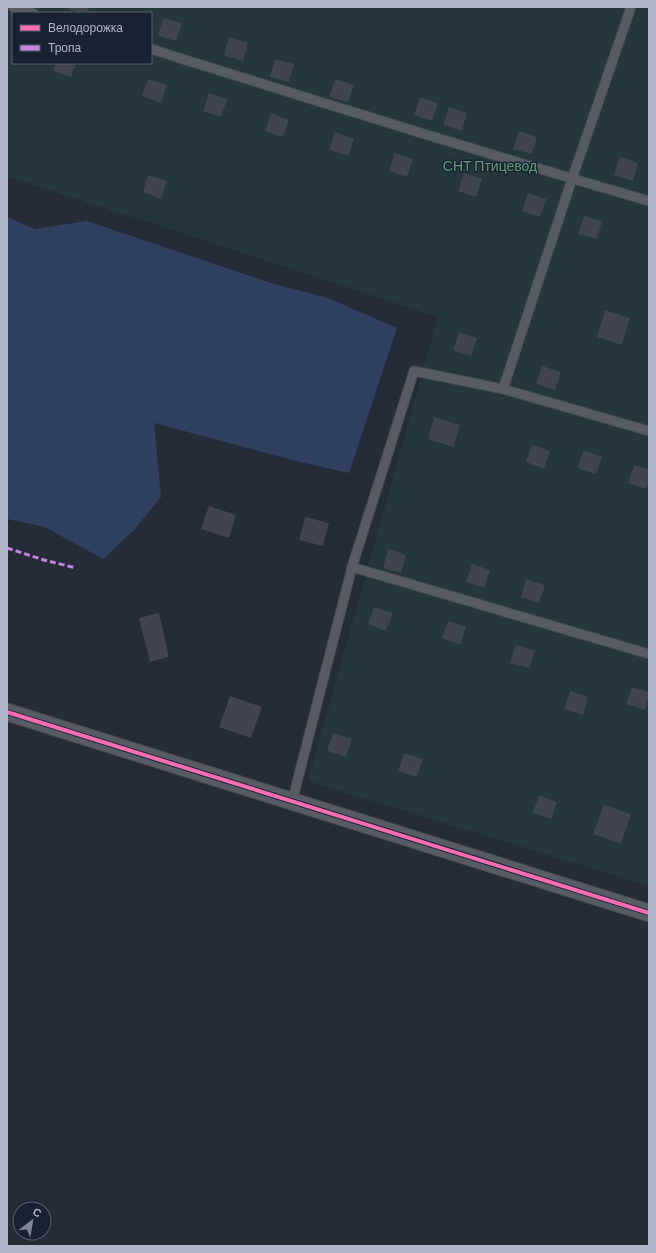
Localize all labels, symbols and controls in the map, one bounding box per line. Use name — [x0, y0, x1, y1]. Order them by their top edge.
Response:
legend — [12, 12, 152, 64]
text: Велодорожка — [48, 20, 123, 35]
text: Тропа — [48, 40, 82, 55]
park label: СНТ Птицевод — [443, 157, 537, 174]
north arrow — [12, 1201, 52, 1241]
text: С — [31, 1204, 44, 1220]

